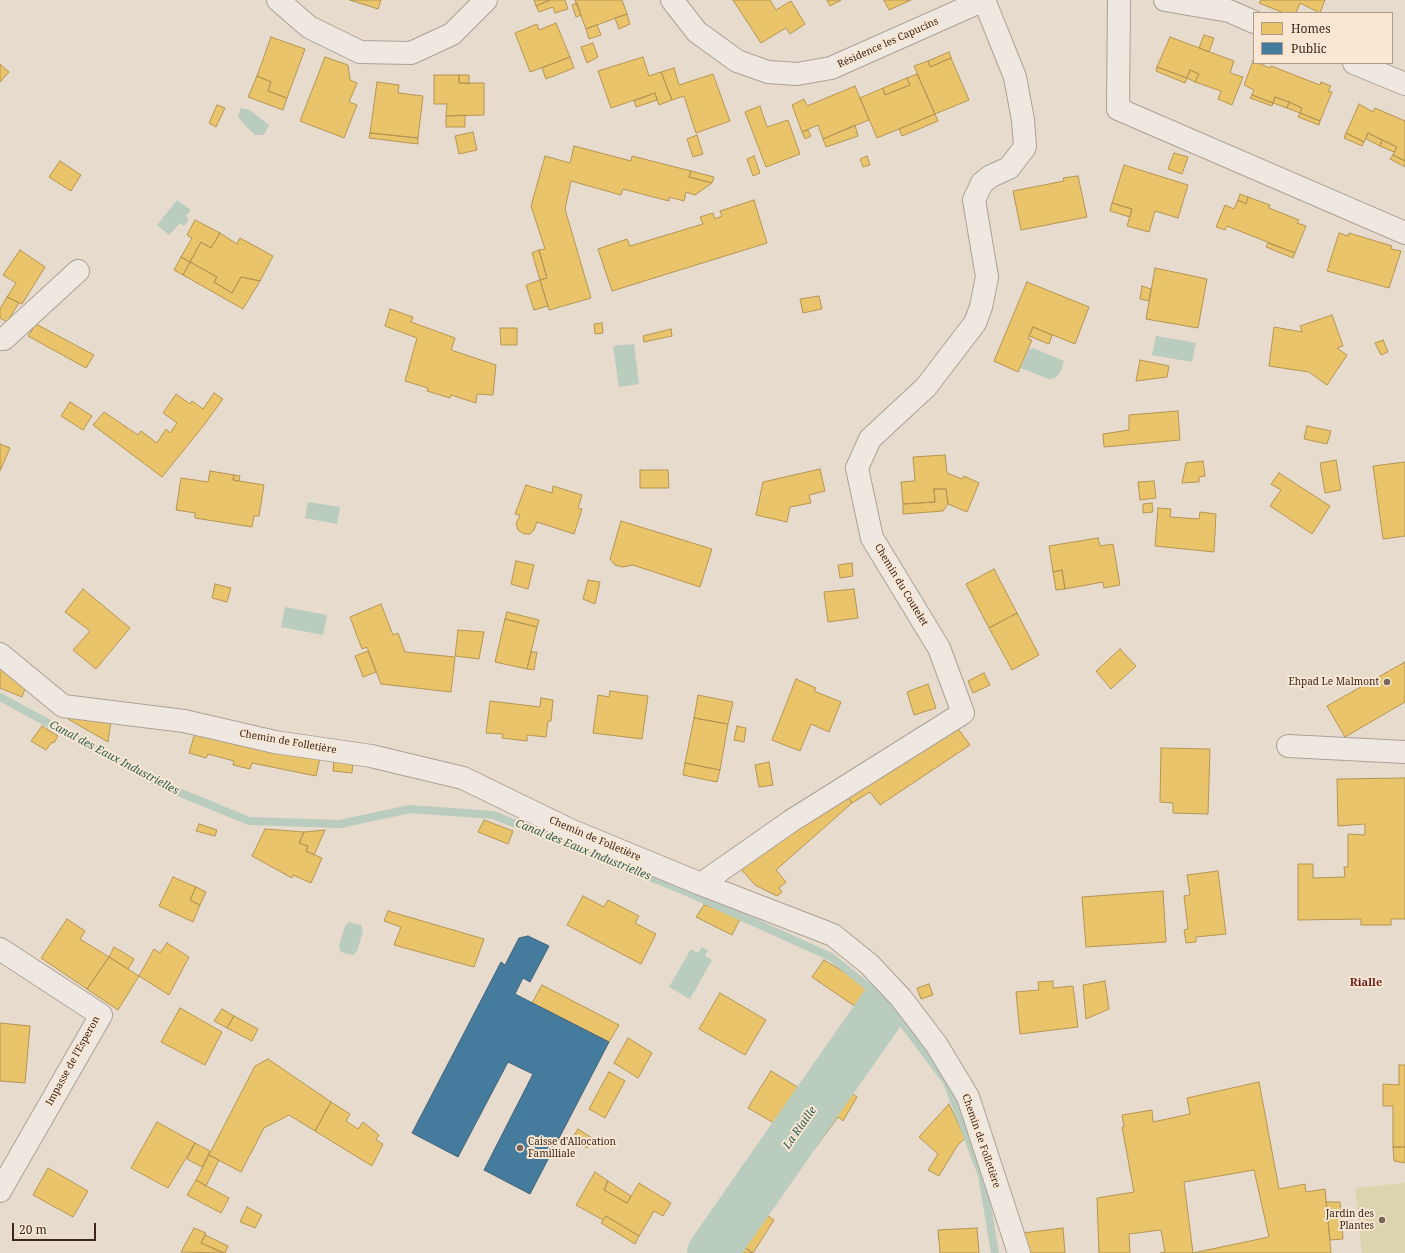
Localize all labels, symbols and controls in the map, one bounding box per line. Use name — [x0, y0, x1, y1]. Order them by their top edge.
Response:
legend — [1253, 12, 1393, 64]
street label: Résidence les Capucins — [836, 15, 940, 71]
text: Homes — [1291, 20, 1331, 37]
text: Public — [1291, 40, 1327, 57]
street label: Chemin du Coutelet — [872, 542, 930, 628]
place label: Ehpad Le Malmont — [1288, 676, 1379, 688]
marker: Ehpad Le Malmont — [1382, 677, 1392, 687]
water label: Canal des Eaux Industrielles — [47, 718, 181, 798]
street label: Chemin de Folletière — [238, 728, 338, 756]
street label: Chemin de Folletière — [547, 814, 643, 864]
water label: Canal des Eaux Industrielles — [513, 817, 653, 883]
district label: Rialle — [1350, 976, 1382, 990]
street label: Impasse de l'Esperon — [43, 1014, 103, 1108]
street label: Chemin de Folletière — [959, 1092, 1003, 1190]
water label: La Riaille — [781, 1104, 819, 1152]
place label: Caisse d'Allocation Familliale — [528, 1136, 616, 1160]
marker: Caisse d'Allocation Familliale — [515, 1143, 525, 1153]
place label: Jardin des Plantes — [1326, 1208, 1374, 1232]
scale bar — [14, 1215, 98, 1241]
marker: Jardin des Plantes — [1377, 1215, 1387, 1225]
text: 20 m — [19, 1221, 47, 1238]

